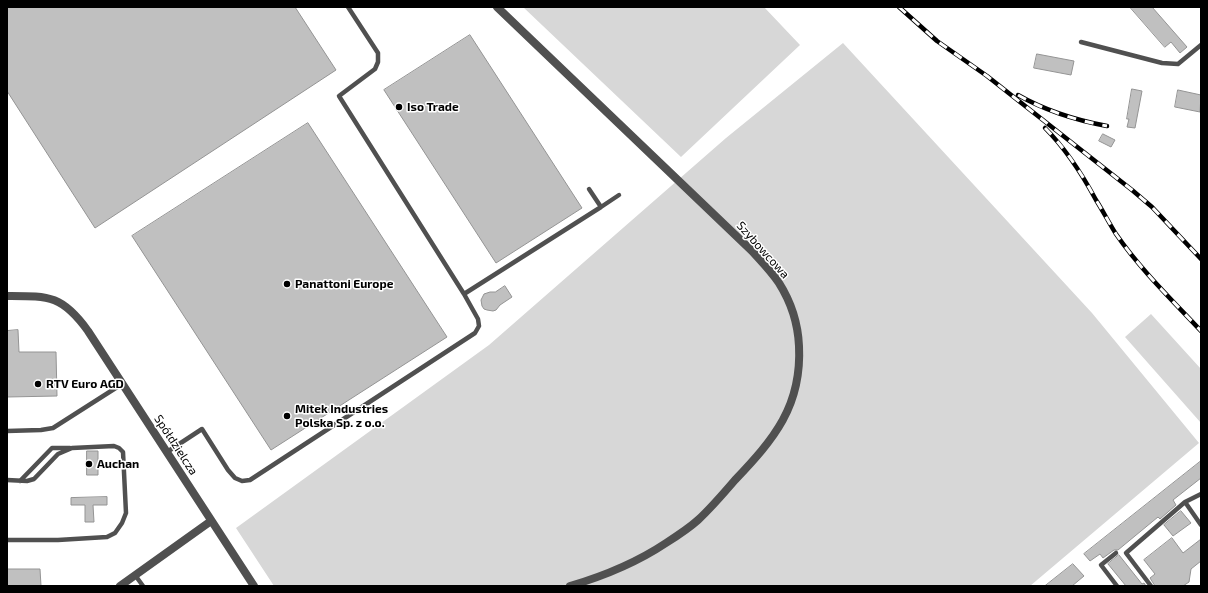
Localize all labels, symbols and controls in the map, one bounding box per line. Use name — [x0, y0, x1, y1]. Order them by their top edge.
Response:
place label: Iso Trade — [407, 100, 459, 114]
marker: Iso Trade — [394, 102, 404, 112]
street label: Szybowcowa — [734, 219, 792, 281]
place label: Panattoni Europe — [295, 277, 393, 291]
marker: Panattoni Europe — [282, 279, 292, 289]
place label: RTV Euro AGD — [46, 377, 124, 391]
marker: RTV Euro AGD — [33, 379, 43, 389]
place label: Mitek Industries Polska Sp. z o.o. — [295, 402, 388, 430]
marker: Mitek Industries Polska Sp. z o.o. — [282, 411, 292, 421]
street label: Spółdzielcza — [151, 412, 201, 478]
place label: Auchan — [97, 457, 139, 471]
marker: Auchan — [84, 459, 94, 469]

